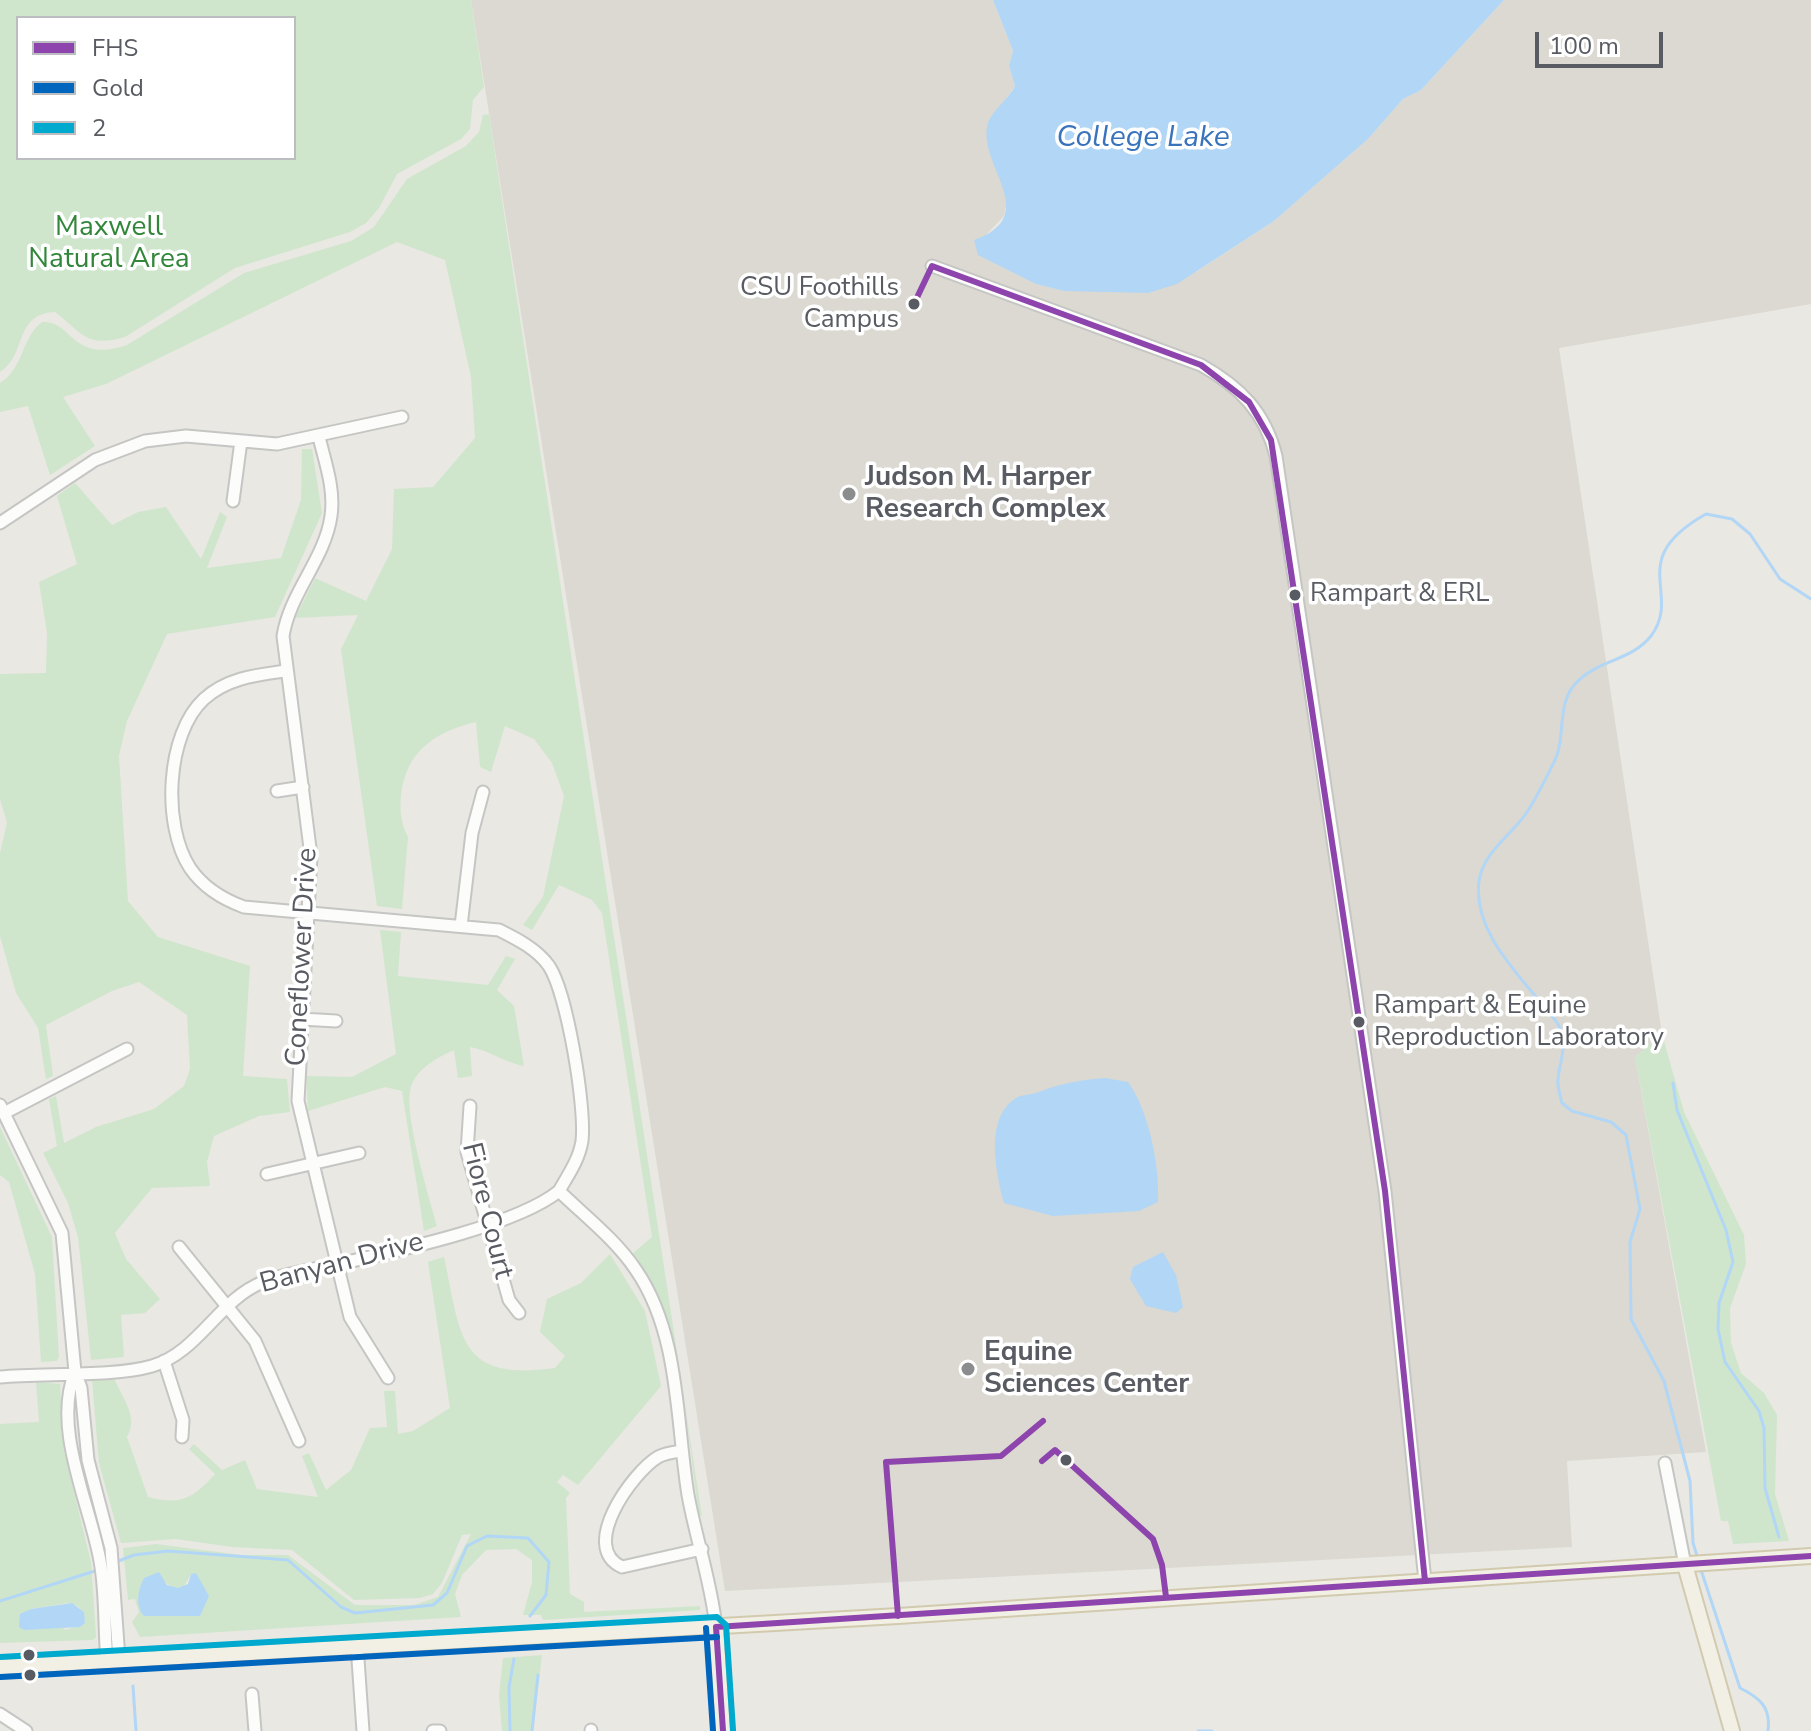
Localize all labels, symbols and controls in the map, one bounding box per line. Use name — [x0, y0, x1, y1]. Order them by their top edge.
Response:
legend — [16, 16, 296, 160]
scale bar — [1539, 16, 1667, 66]
text: 100 m — [1549, 30, 1619, 62]
text: FHS — [92, 32, 138, 64]
text: Gold — [92, 72, 144, 104]
text: 2 — [92, 112, 106, 144]
water label: College Lake — [1056, 121, 1230, 157]
park label: Maxwell Natural Area — [28, 211, 190, 277]
place label: CSU Foothills Campus — [740, 273, 899, 334]
marker: CSU Foothills Campus — [906, 296, 922, 312]
place label: Judson M. Harper Research Complex — [865, 461, 1106, 527]
marker: Judson M. Harper Research Complex — [840, 485, 858, 503]
place label: Rampart & ERL — [1310, 579, 1489, 611]
marker: Rampart & ERL — [1287, 587, 1303, 603]
street label: Coneflower Drive — [280, 847, 326, 1067]
place label: Rampart & Equine Reproduction Laboratory — [1374, 991, 1664, 1052]
marker: Rampart & Equine Reproduction Laboratory — [1351, 1014, 1367, 1030]
street label: Fiore Court — [453, 1139, 519, 1283]
street label: Banyan Drive — [257, 1226, 427, 1302]
place label: Equine Sciences Center — [984, 1336, 1189, 1402]
marker: Equine Sciences Center — [959, 1360, 977, 1378]
unlabelled marker — [1058, 1452, 1074, 1468]
unlabelled marker — [21, 1647, 37, 1663]
unlabelled marker — [22, 1667, 38, 1683]

